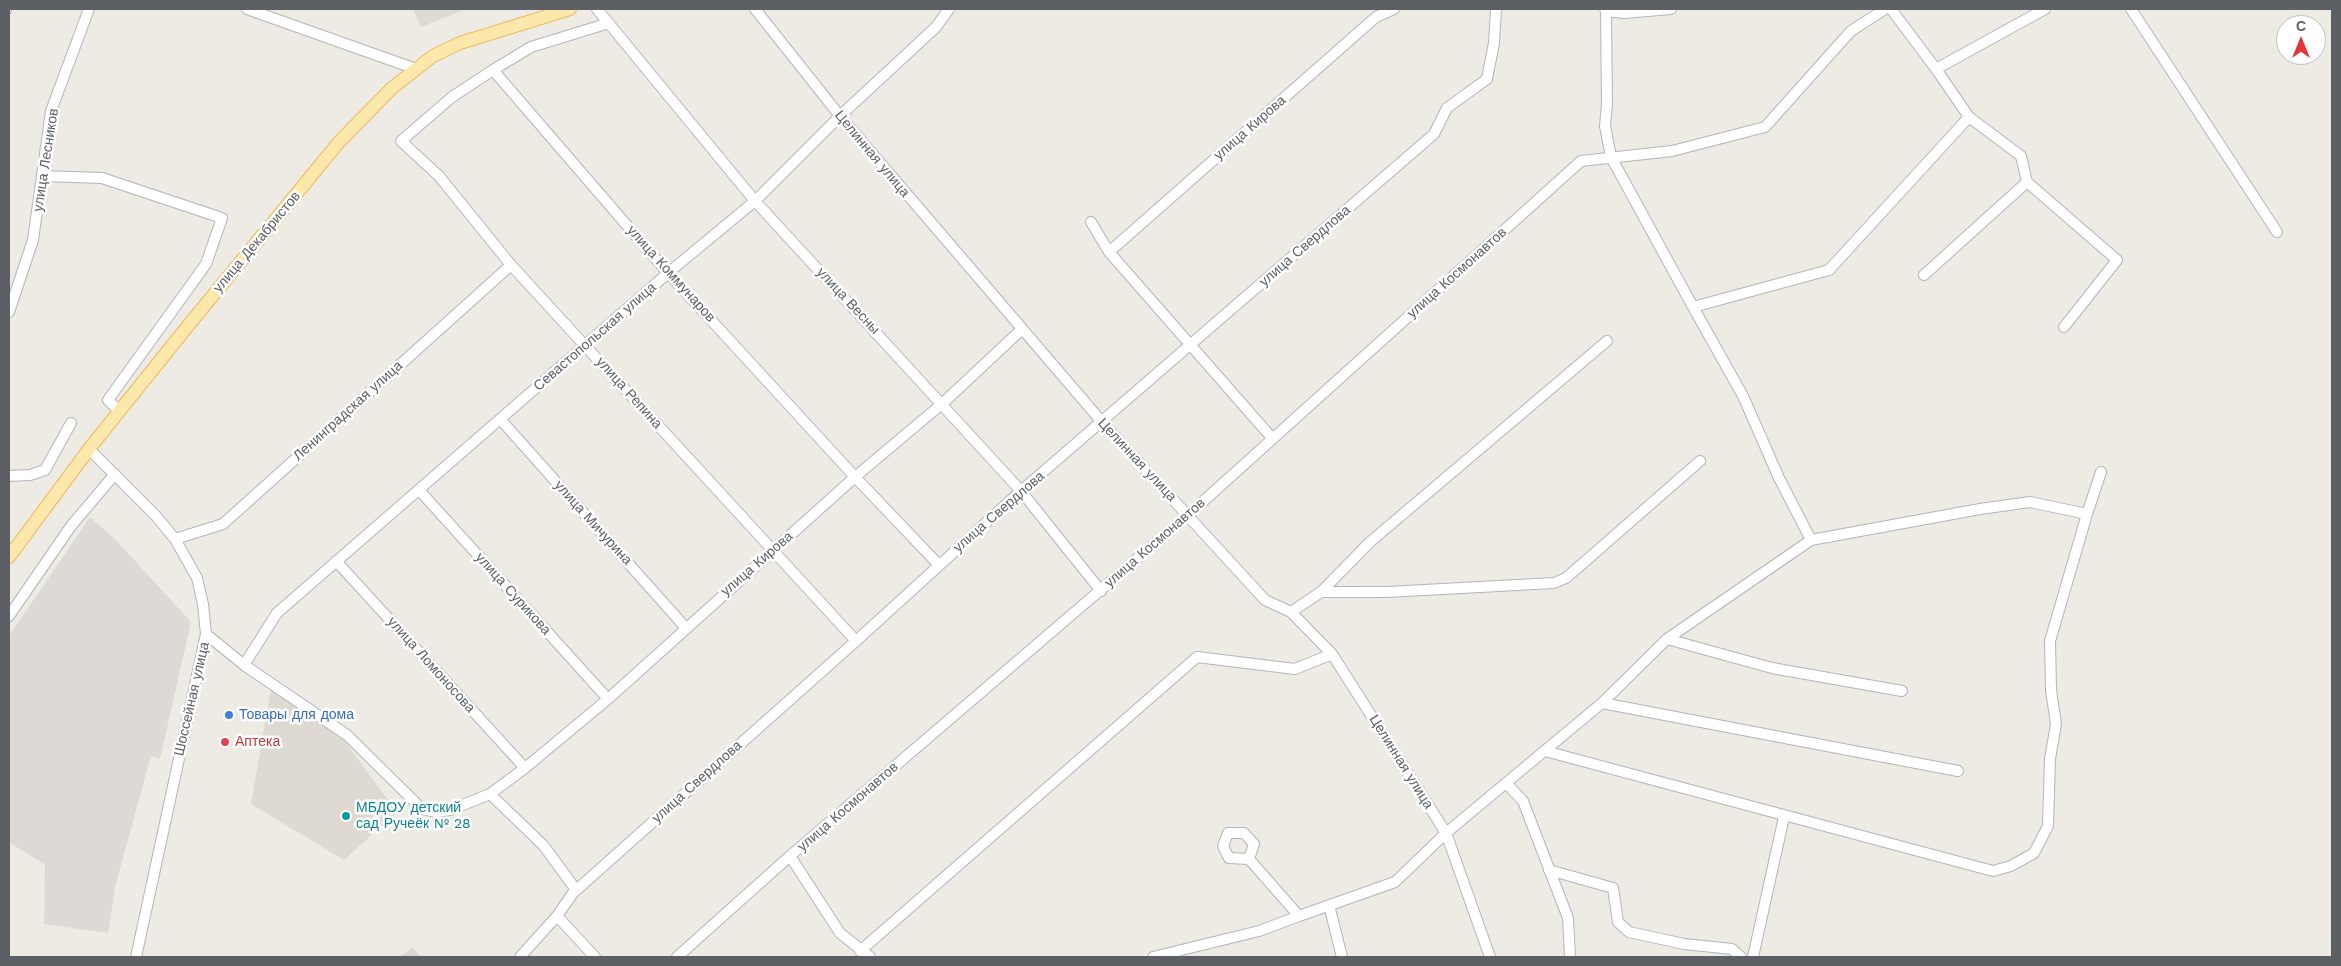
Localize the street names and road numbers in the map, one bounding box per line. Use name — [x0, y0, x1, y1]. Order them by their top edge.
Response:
street label: улица Кирова — [1211, 92, 1289, 164]
street label: улица Лесников — [30, 107, 62, 213]
street label: Целинная улица — [831, 107, 913, 201]
street label: улица Декабристов — [210, 188, 304, 296]
street label: улица Свердлова — [1256, 202, 1354, 290]
street label: улица Коммунаров — [623, 222, 719, 326]
street label: улица Космонавтов — [1404, 224, 1510, 322]
street label: улица Весны — [813, 264, 883, 338]
street label: Севастопольская улица — [530, 279, 660, 395]
street label: улица Репина — [592, 354, 666, 432]
street label: Ленинградская улица — [290, 358, 406, 464]
street label: Целинная улица — [1094, 415, 1180, 505]
street label: улица Свердлова — [950, 468, 1048, 556]
street label: улица Мичурина — [551, 477, 635, 569]
street label: улица Космонавтов — [1101, 495, 1209, 591]
street label: улица Кирова — [718, 528, 796, 600]
street label: улица Сурикова — [472, 549, 554, 639]
street label: улица Ломоносова — [384, 614, 478, 716]
street label: Шоссейная улица — [171, 640, 213, 758]
street label: Целинная улица — [1365, 712, 1437, 812]
street label: улица Свердлова — [649, 737, 745, 827]
street label: улица Космонавтов — [794, 759, 902, 855]

